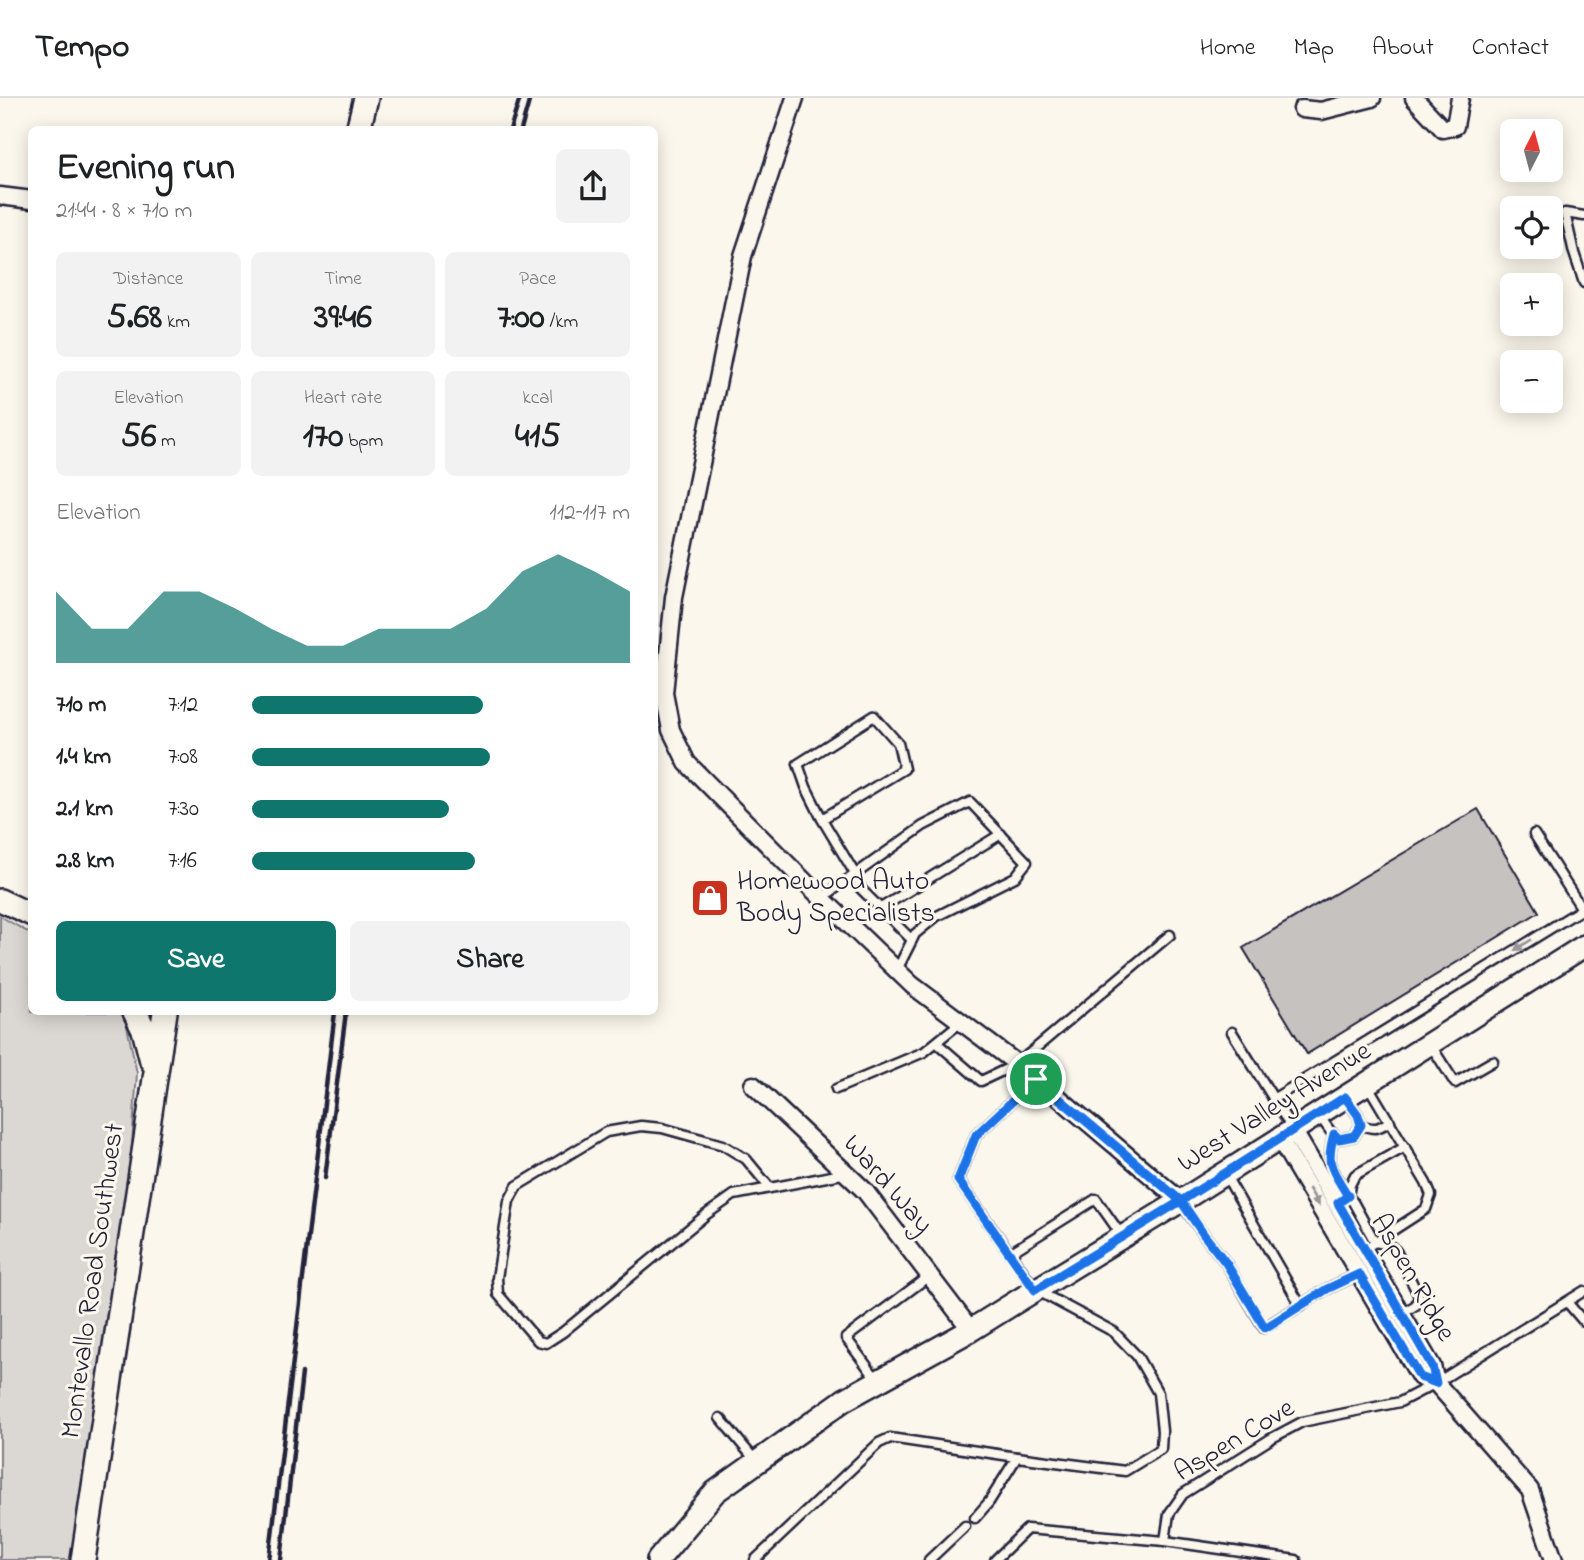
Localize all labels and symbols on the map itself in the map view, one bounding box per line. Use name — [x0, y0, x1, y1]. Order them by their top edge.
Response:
north arrow — [1500, 119, 1563, 182]
place label: Homewood Auto Body Specialists — [736, 862, 935, 935]
shop icon: Homewood Auto Body Specialists — [689, 877, 731, 919]
one-way arrow — [1514, 938, 1533, 951]
street label: West Valley Avenue — [1170, 1032, 1380, 1184]
pin — [1006, 1049, 1066, 1109]
street label: Montevallo Road Southwest — [52, 1121, 136, 1441]
street label: Ward Way — [832, 1126, 942, 1244]
one-way arrow — [1308, 1188, 1320, 1207]
street label: Aspen Ridge — [1359, 1206, 1465, 1350]
street label: Aspen Cove — [1167, 1389, 1303, 1493]

